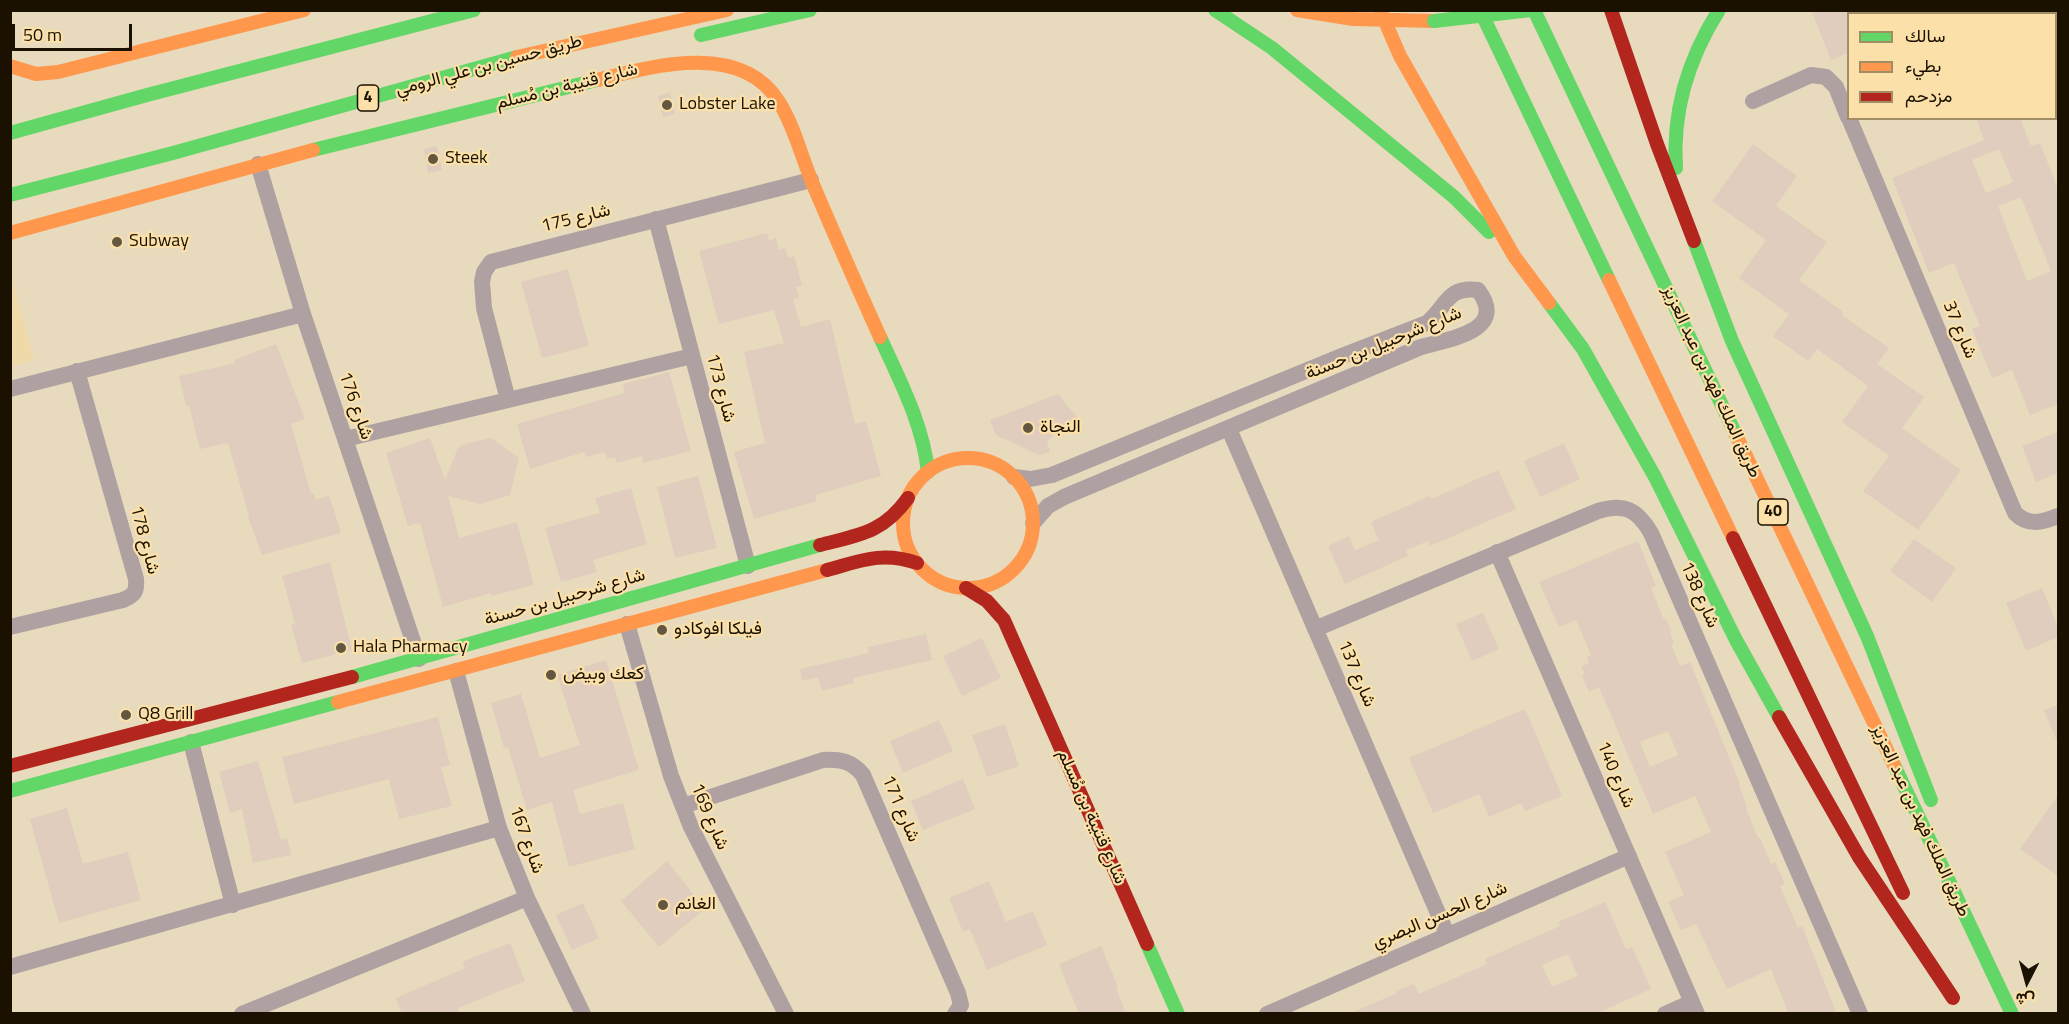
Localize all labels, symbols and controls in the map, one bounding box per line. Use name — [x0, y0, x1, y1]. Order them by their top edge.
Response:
scale bar — [15, 12, 135, 50]
legend — [1847, 12, 2057, 120]
text: 50 m — [23, 21, 62, 48]
text: سالك — [1905, 22, 1945, 49]
street label: طريق حسين بن علي الرومي — [393, 31, 585, 101]
text: بطيء — [1905, 52, 1941, 79]
street label: شارع قتيبة بن مُسلم — [494, 59, 640, 115]
text: مزدحم — [1905, 82, 1952, 109]
road number: 4 — [358, 85, 378, 111]
place label: Lobster Lake — [679, 94, 776, 116]
marker: Lobster Lake — [660, 98, 674, 112]
place label: Steek — [445, 148, 488, 170]
marker: Steek — [426, 152, 440, 166]
street label: شارع 175 — [539, 200, 613, 238]
place label: Subway — [129, 231, 189, 253]
marker: Subway — [110, 235, 124, 249]
street label: طريق الملك فهد بن عبد العزيز — [1657, 282, 1765, 482]
street label: شارع 37 — [1937, 298, 1981, 362]
street label: شارع شرحبيل بن حسنة — [1303, 303, 1465, 385]
street label: شارع 173 — [700, 351, 740, 425]
street label: شارع 176 — [333, 369, 377, 443]
place label: النجاة — [1040, 417, 1081, 439]
marker: النجاة — [1021, 421, 1035, 435]
road number: 40 — [1758, 499, 1788, 525]
street label: شارع 178 — [124, 503, 164, 577]
street label: شارع 138 — [1675, 558, 1723, 632]
street label: شارع شرحبيل بن حسنة — [482, 565, 648, 631]
place label: فيلكا افوكادو — [674, 619, 762, 641]
marker: فيلكا افوكادو — [655, 623, 669, 637]
place label: Hala Pharmacy — [353, 637, 467, 659]
street label: شارع 137 — [1332, 637, 1380, 711]
marker: Hala Pharmacy — [334, 641, 348, 655]
place label: كعك وبيض — [563, 664, 644, 686]
marker: كعك وبيض — [544, 668, 558, 682]
place label: Q8 Grill — [138, 704, 193, 726]
marker: Q8 Grill — [119, 708, 133, 722]
street label: طريق الملك فهد بن عبد العزيز — [1866, 721, 1974, 921]
street label: شارع 140 — [1591, 738, 1639, 812]
street label: شارع قتيبة بن مُسلم — [1052, 746, 1130, 888]
street label: شارع 171 — [876, 772, 924, 846]
street label: شارع 169 — [685, 780, 733, 854]
street label: شارع 167 — [504, 803, 548, 877]
street label: شارع الحسن البصري — [1369, 878, 1511, 954]
place label: الغانم — [675, 894, 716, 916]
marker: الغانم — [656, 898, 670, 912]
north arrow — [1997, 952, 2057, 1012]
text: ش — [2014, 987, 2036, 1013]

